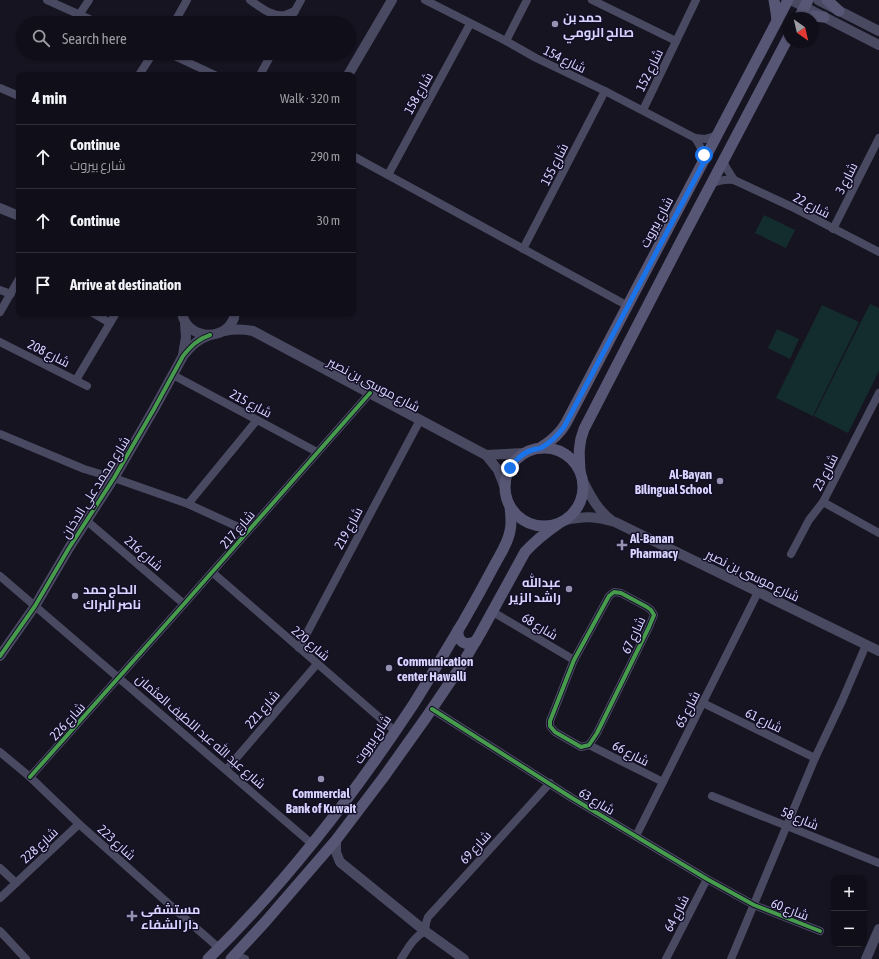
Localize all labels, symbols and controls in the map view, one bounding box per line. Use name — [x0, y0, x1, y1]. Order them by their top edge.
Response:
place label: حمد بن صالح الرومي — [563, 10, 634, 44]
north arrow — [783, 12, 819, 48]
search box — [16, 16, 356, 60]
marker: حمد بن صالح الرومي — [550, 19, 560, 29]
icon: search — [30, 27, 52, 49]
text: Search here — [62, 30, 127, 47]
street label: شارع 154 — [541, 43, 588, 77]
street label: شارع 152 — [633, 47, 667, 94]
street label: شارع 158 — [401, 70, 437, 117]
text: 4 min — [32, 88, 67, 108]
text: Walk · 320 m — [280, 91, 340, 106]
text: Continue — [70, 136, 120, 153]
street label: شارع 155 — [537, 141, 572, 188]
icon: ahead — [32, 146, 54, 168]
route start — [695, 146, 713, 164]
text: 290 m — [311, 149, 340, 164]
text: شارع بيروت — [70, 158, 126, 173]
street label: شارع 3 — [832, 160, 862, 197]
street label: شارع 22 — [790, 190, 833, 222]
street label: شارع بيروت — [637, 194, 677, 251]
icon: ahead — [32, 210, 54, 232]
text: Continue — [70, 212, 120, 229]
text: 30 m — [317, 213, 340, 228]
icon: arrive — [32, 274, 54, 296]
text: Arrive at destination — [70, 276, 181, 293]
street label: شارع 208 — [25, 336, 72, 371]
street label: شارع موسى بن نصير — [324, 353, 422, 416]
street label: شارع 215 — [227, 386, 274, 422]
street label: شارع محمد علي الدخان — [58, 433, 135, 543]
street label: شارع 23 — [810, 451, 842, 494]
route end — [501, 459, 519, 477]
place label: Al-Bayan Bilingual School — [635, 467, 713, 497]
marker: Al-Bayan Bilingual School — [715, 476, 725, 486]
street label: شارع 219 — [331, 505, 367, 552]
street label: شارع 217 — [217, 507, 259, 552]
place label: Al-Banan Pharmacy — [629, 531, 679, 561]
street label: شارع 216 — [121, 533, 166, 575]
marker: Al-Banan Pharmacy — [617, 540, 627, 550]
street label: شارع موسى بن نصير — [702, 546, 802, 605]
place label: عبدالله راشد الزير — [508, 573, 561, 605]
place label: الحاج حمد ناصر البراك — [83, 582, 141, 612]
marker: عبدالله راشد الزير — [564, 584, 574, 594]
marker: الحاج حمد ناصر البراك — [70, 591, 80, 601]
street label: شارع 68 — [519, 610, 560, 644]
street label: شارع 67 — [618, 614, 649, 657]
street label: شارع 220 — [288, 623, 333, 665]
place label: Communication center Hawalli — [397, 654, 473, 684]
marker: Communication center Hawalli — [384, 663, 394, 673]
street label: شارع عبد الله عبد اللطيف العثمان — [132, 670, 269, 793]
street label: شارع 221 — [242, 687, 284, 732]
street label: شارع 65 — [672, 688, 704, 731]
street label: شارع 226 — [47, 699, 89, 744]
street label: شارع 61 — [742, 705, 785, 737]
street label: شارع بيروت — [351, 712, 395, 767]
street label: شارع 66 — [609, 738, 652, 770]
marker: Commercial Bank of Kuwait — [316, 774, 326, 784]
street label: شارع 63 — [576, 785, 617, 819]
place label: Commercial Bank of Kuwait — [286, 786, 356, 816]
street label: شارع 58 — [778, 804, 821, 834]
street label: شارع 223 — [94, 822, 139, 864]
street label: شارع 228 — [18, 824, 62, 867]
street label: شارع 69 — [457, 828, 495, 868]
map controls — [831, 875, 867, 947]
button: + — [831, 875, 867, 911]
street label: شارع 64 — [661, 892, 693, 935]
street label: شارع 60 — [768, 895, 811, 924]
place label: مستشفى دار الشفاء — [141, 902, 200, 932]
marker: مستشفى دار الشفاء — [126, 910, 138, 922]
button: − — [831, 911, 867, 947]

